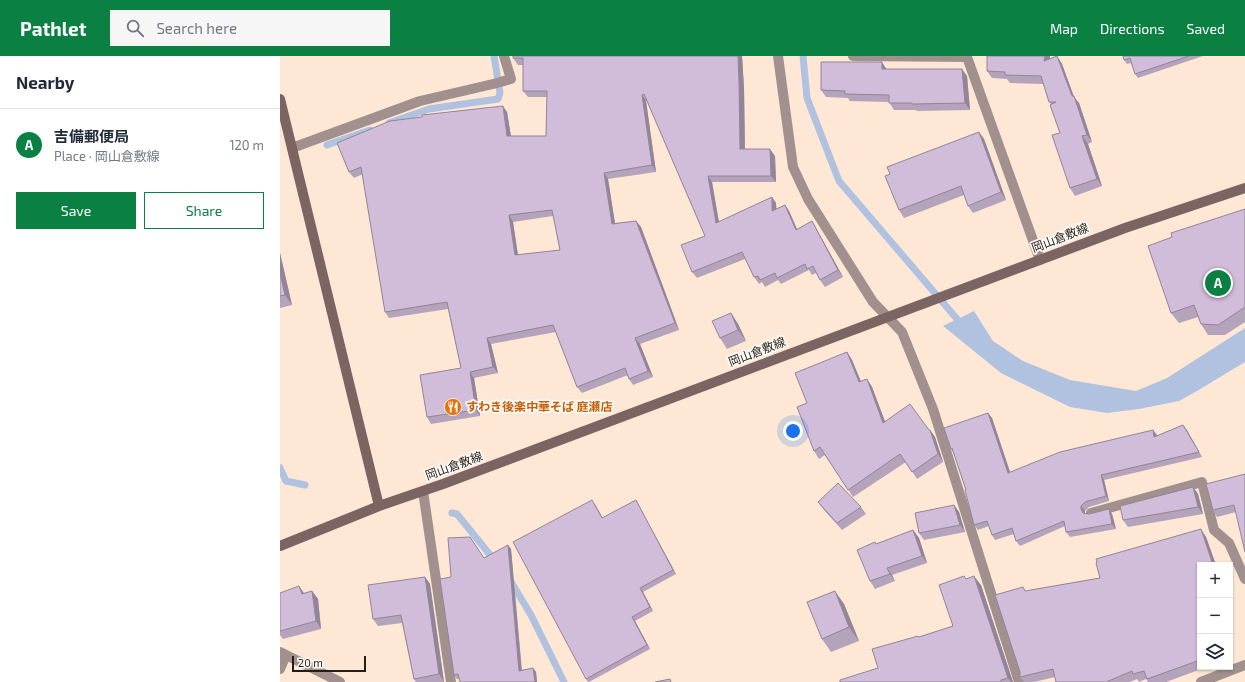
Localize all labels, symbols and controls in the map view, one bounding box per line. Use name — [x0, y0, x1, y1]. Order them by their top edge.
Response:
search box — [110, 10, 390, 46]
text: Pathlet — [20, 17, 86, 40]
icon: search — [124, 17, 146, 39]
text: Search here — [156, 19, 237, 37]
text: Map — [1050, 20, 1078, 37]
text: Directions — [1100, 20, 1165, 37]
text: Saved — [1187, 20, 1225, 37]
text: Nearby — [16, 72, 74, 92]
text: 吉備郵便局 — [54, 127, 129, 145]
text: A — [25, 137, 33, 153]
text: 120 m — [229, 137, 264, 153]
text: Place · 岡山倉敷線 — [54, 148, 160, 164]
button: Save — [16, 192, 136, 229]
button: Share — [144, 192, 264, 229]
street label: 岡山倉敷線 — [1029, 220, 1090, 254]
pin: A — [1205, 268, 1231, 298]
street label: 岡山倉敷線 — [726, 334, 787, 368]
restaurant icon: すわき後楽中華そば 庭瀬店 — [443, 397, 463, 417]
place label: すわき後楽中華そば 庭瀬店 — [466, 399, 613, 413]
your location — [783, 421, 803, 441]
street label: 岡山倉敷線 — [423, 448, 484, 482]
map controls — [1197, 562, 1233, 670]
button: + — [1197, 562, 1233, 598]
button: − — [1197, 598, 1233, 634]
button: layers — [1197, 634, 1233, 670]
scale bar — [292, 654, 366, 673]
text: 20 m — [298, 656, 323, 669]

